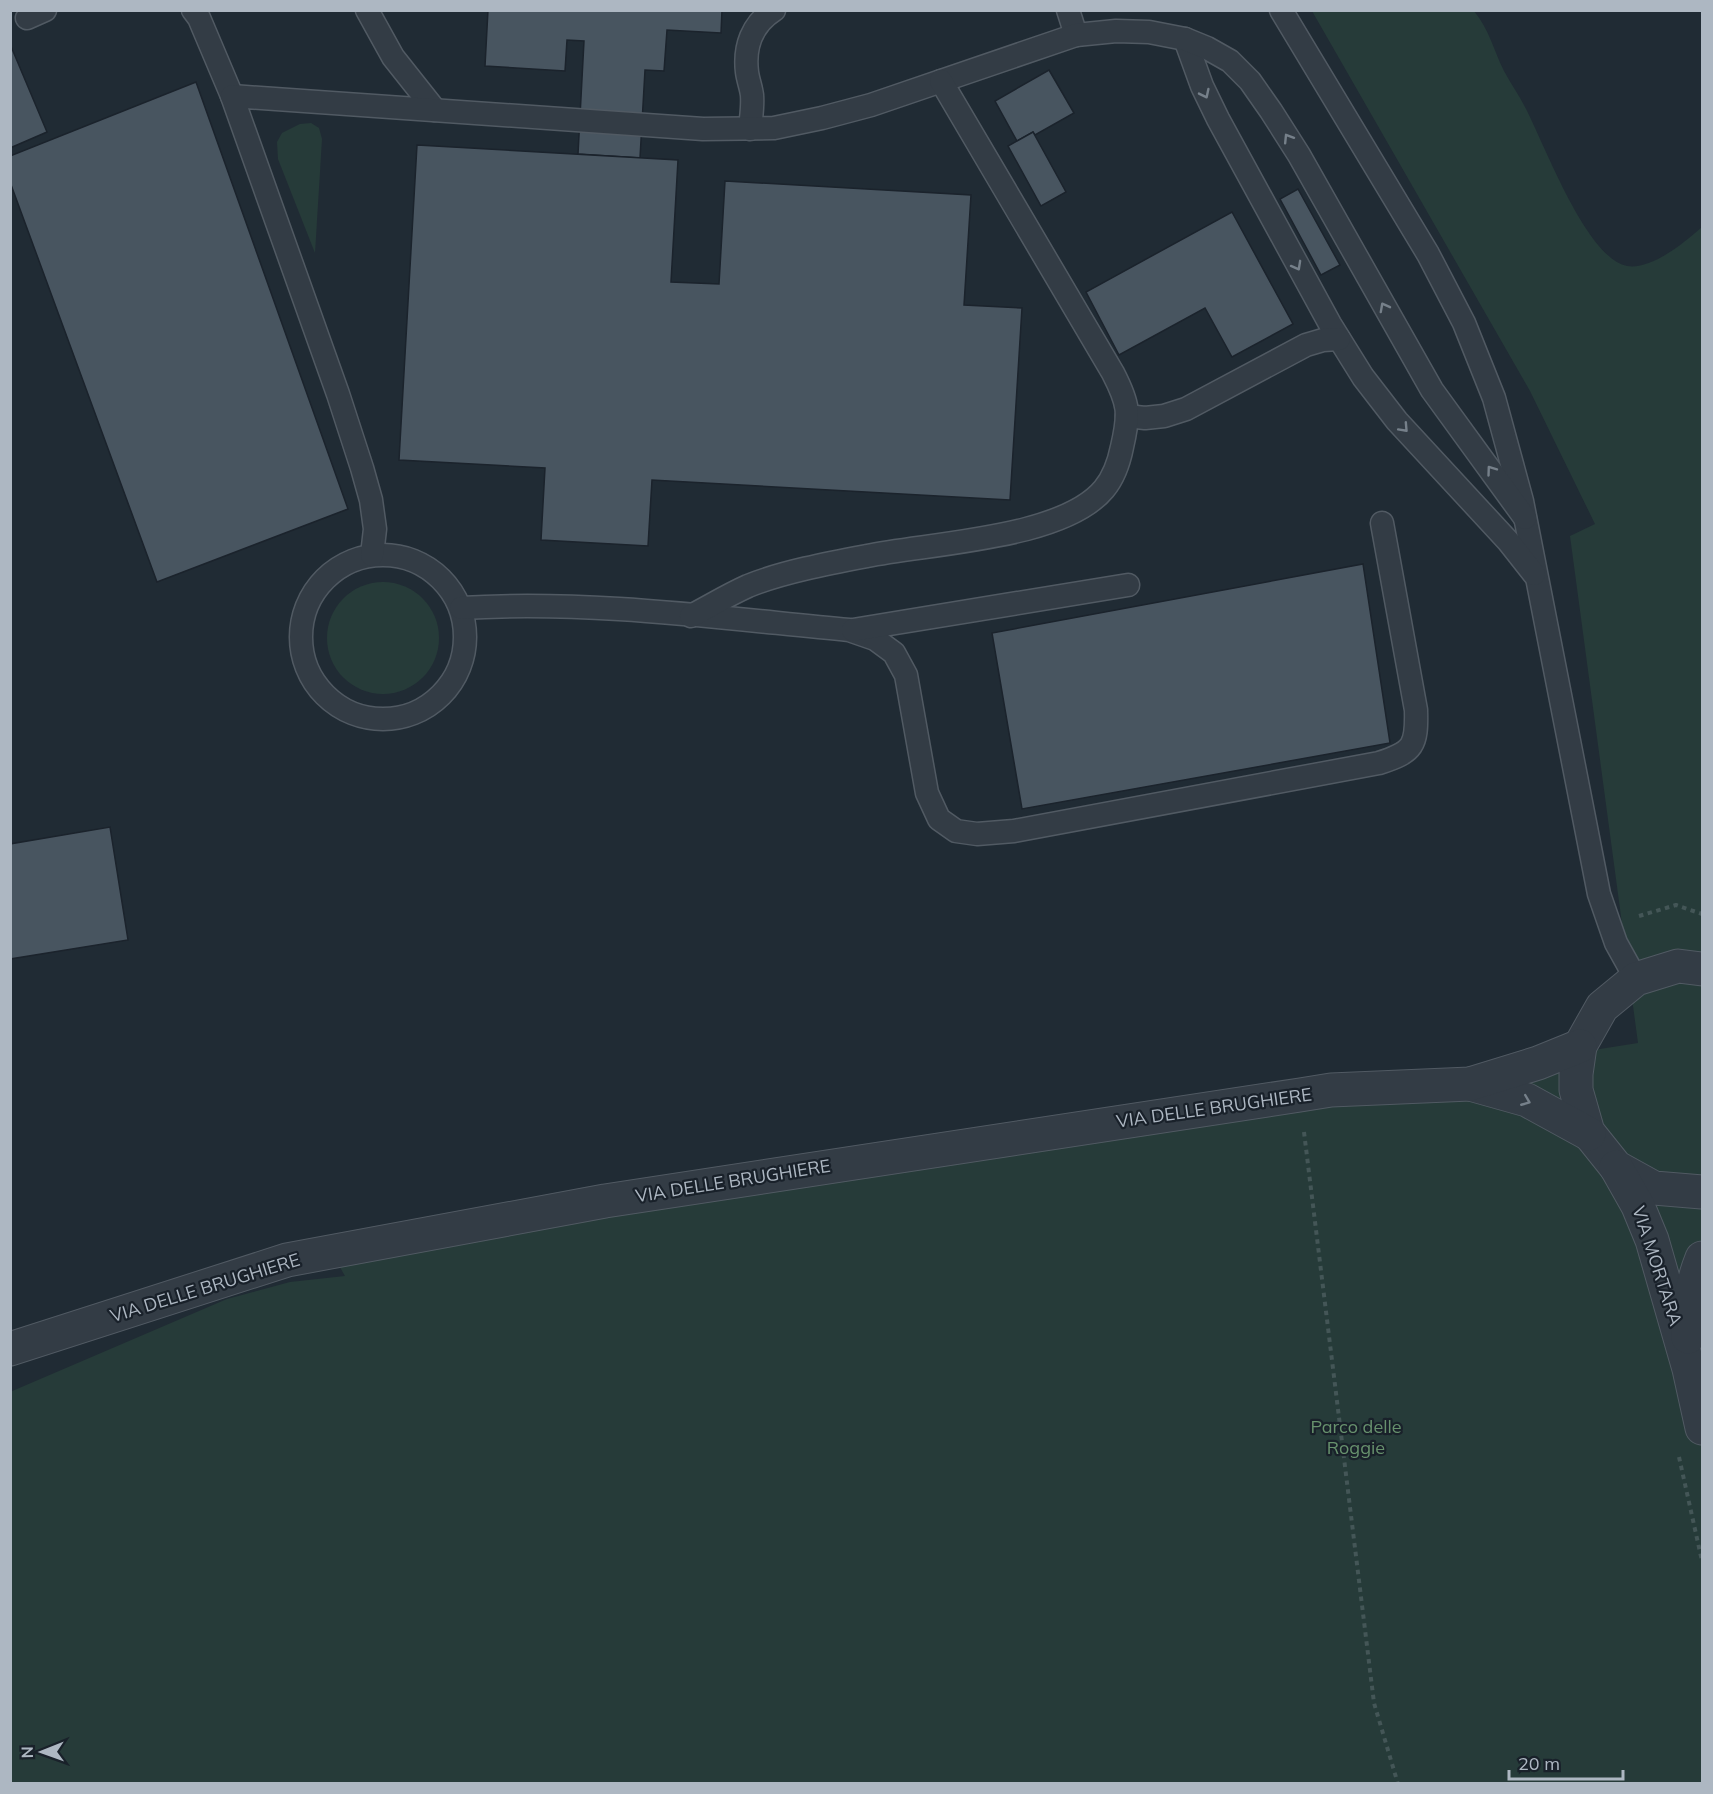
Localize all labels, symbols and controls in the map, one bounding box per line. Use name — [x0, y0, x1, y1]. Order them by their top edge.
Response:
one-way arrow — [1198, 87, 1210, 98]
one-way arrow — [1284, 134, 1296, 144]
one-way arrow — [1290, 259, 1301, 270]
one-way arrow — [1380, 303, 1391, 314]
one-way arrow — [1397, 422, 1408, 432]
one-way arrow — [1487, 466, 1498, 477]
street label: VIA DELLE BRUGHIERE — [1115, 1082, 1313, 1133]
one-way arrow — [1520, 1093, 1531, 1106]
street label: VIA DELLE BRUGHIERE — [634, 1154, 832, 1207]
street label: VIA MORTARA — [1627, 1203, 1688, 1329]
street label: VIA DELLE BRUGHIERE — [107, 1248, 302, 1327]
park label: Parco delle Roggie — [1310, 1415, 1402, 1459]
north arrow — [12, 1722, 72, 1782]
scale bar — [1509, 1743, 1623, 1781]
text: N — [17, 1746, 37, 1758]
text: 20 m — [1518, 1752, 1560, 1775]

